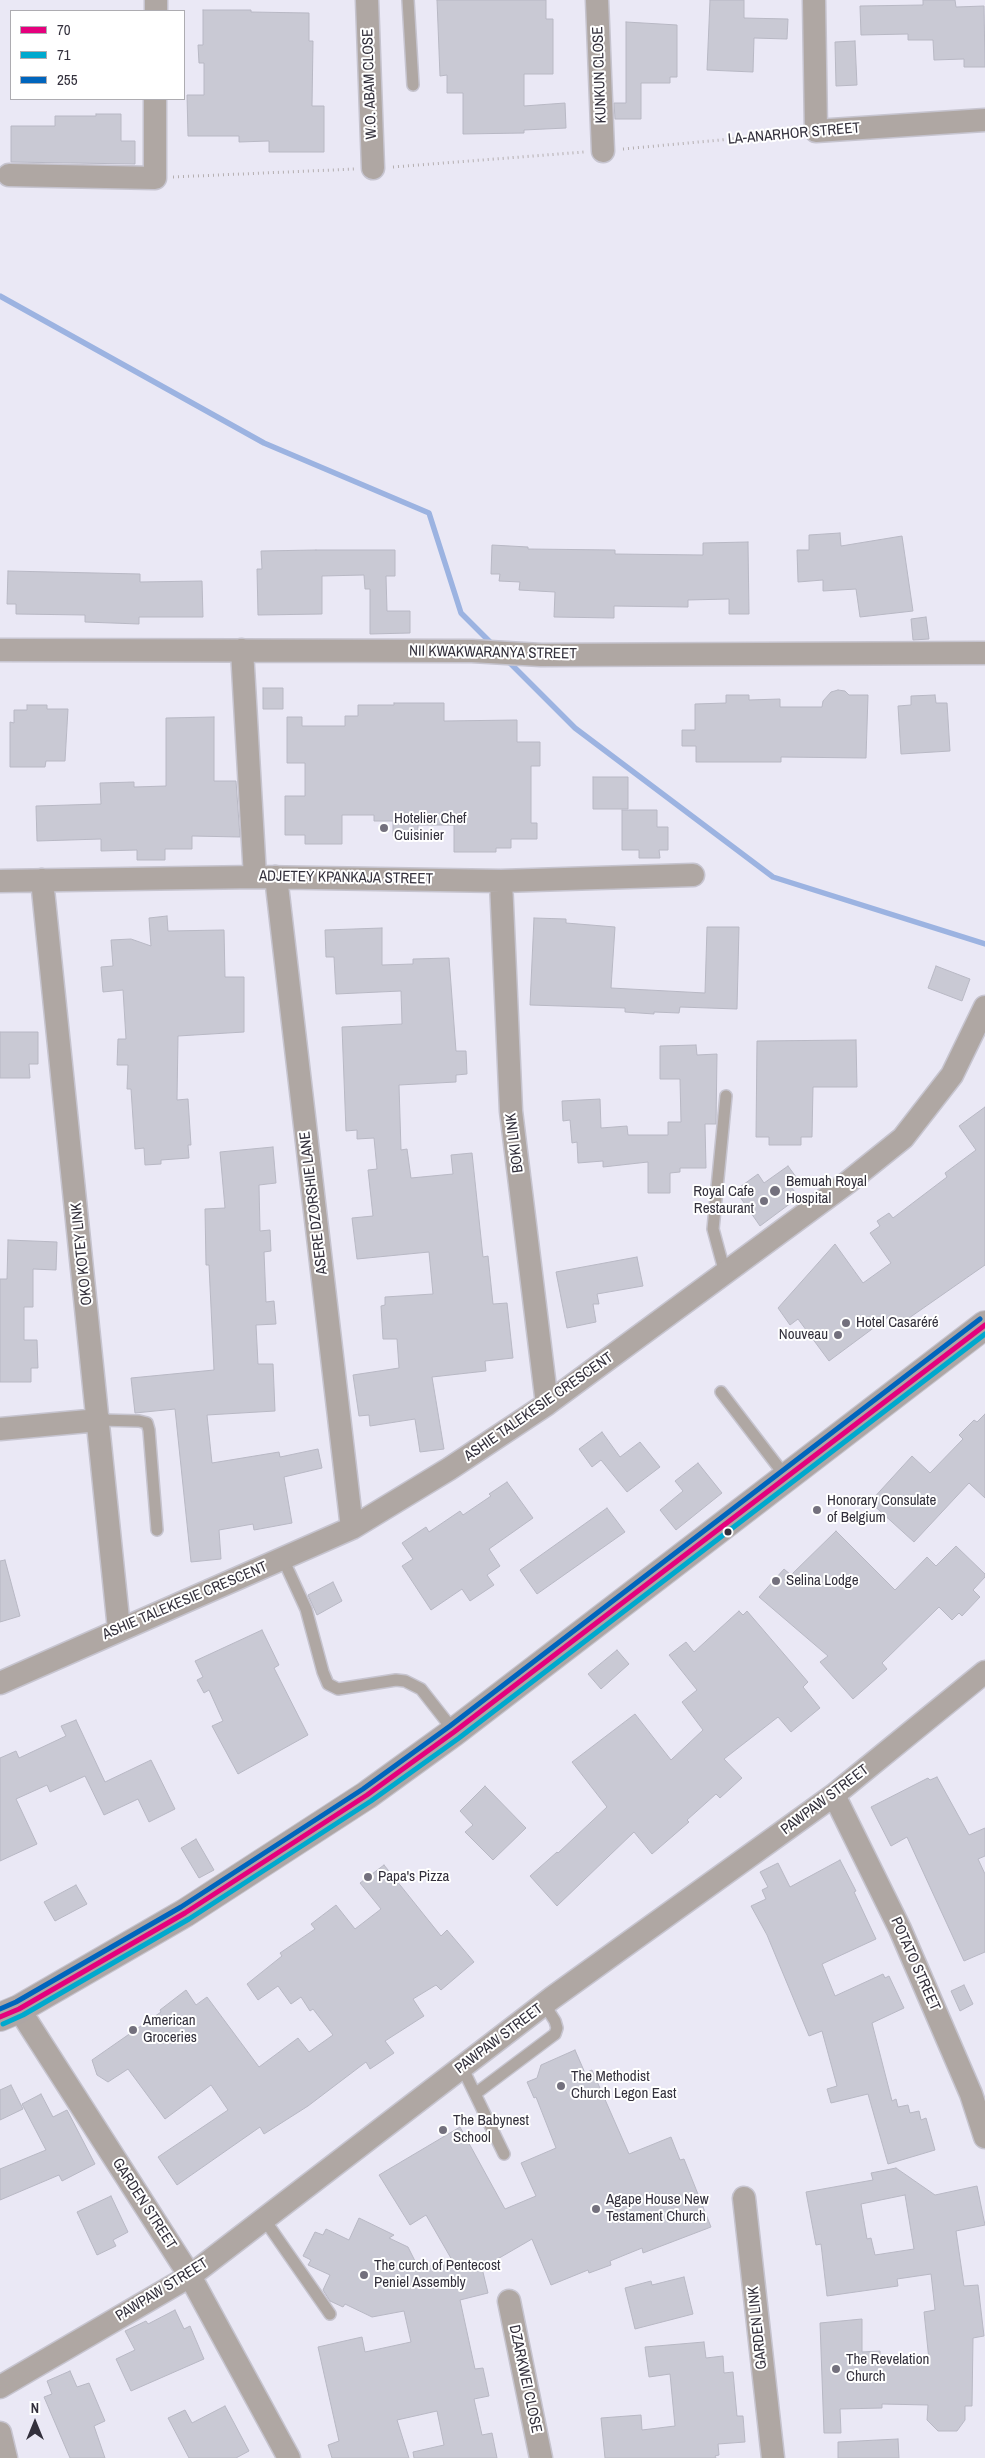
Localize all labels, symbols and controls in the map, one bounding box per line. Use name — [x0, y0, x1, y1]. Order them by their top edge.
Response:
legend — [10, 10, 185, 100]
text: 70 — [57, 19, 71, 40]
street label: KUNKUN CLOSE — [589, 26, 611, 124]
street label: W.O. ABAM CLOSE — [359, 28, 381, 140]
text: 71 — [57, 44, 71, 65]
text: 255 — [57, 69, 78, 90]
street label: LA-ANARHOR STREET — [727, 119, 861, 149]
street label: NII KWAKWARANYA STREET — [409, 643, 577, 663]
place label: Hotelier Chef Cuisinier — [394, 810, 466, 845]
marker: Hotelier Chef Cuisinier — [378, 822, 390, 834]
street label: ADJETEY KPANKAJA STREET — [259, 867, 433, 889]
street label: BOKI LINK — [502, 1112, 528, 1174]
street label: ASERE DZORSHIE LANE — [296, 1130, 332, 1276]
place label: Bemuah Royal Hospital — [786, 1173, 867, 1208]
place label: Royal Cafe Restaurant — [693, 1183, 754, 1218]
marker: Bemuah Royal Hospital — [768, 1184, 782, 1198]
marker: Royal Cafe Restaurant — [758, 1195, 770, 1207]
street label: OKO KOTEY LINK — [68, 1202, 96, 1306]
place label: Hotel Casaréré — [856, 1314, 939, 1332]
marker: Hotel Casaréré — [840, 1317, 852, 1329]
place label: Nouveau — [779, 1326, 828, 1344]
marker: Nouveau — [832, 1329, 844, 1341]
street label: ASHIE TALEKESIE CRESCENT — [461, 1349, 617, 1465]
place label: Honorary Consulate of Belgium — [827, 1492, 936, 1527]
marker: Honorary Consulate of Belgium — [811, 1504, 823, 1516]
unlabelled marker — [723, 1527, 733, 1537]
street label: ASHIE TALEKESIE CRESCENT — [100, 1558, 270, 1644]
place label: Selina Lodge — [786, 1572, 858, 1590]
marker: Selina Lodge — [770, 1575, 782, 1587]
street label: PAWPAW STREET — [778, 1761, 872, 1839]
place label: Papa's Pizza — [378, 1868, 449, 1886]
marker: Papa's Pizza — [362, 1871, 374, 1883]
street label: POTATO STREET — [886, 1914, 944, 2014]
street label: PAWPAW STREET — [452, 2000, 546, 2078]
place label: American Groceries — [143, 2012, 197, 2047]
marker: American Groceries — [127, 2024, 139, 2036]
place label: The Methodist Church Legon East — [571, 2068, 676, 2103]
marker: The Methodist Church Legon East — [555, 2080, 567, 2092]
place label: The Babynest School — [453, 2112, 529, 2147]
marker: The Babynest School — [437, 2124, 449, 2136]
street label: GARDEN STREET — [108, 2155, 180, 2253]
place label: Agape House New Testament Church — [606, 2191, 709, 2226]
marker: Agape House New Testament Church — [590, 2203, 602, 2215]
street label: PAWPAW STREET — [113, 2254, 211, 2326]
place label: The curch of Pentecost Peniel Assembly — [374, 2257, 500, 2292]
marker: The curch of Pentecost Peniel Assembly — [358, 2269, 370, 2281]
street label: GARDEN LINK — [745, 2286, 771, 2370]
street label: DZARKWEI CLOSE — [505, 2323, 545, 2435]
place label: The Revelation Church — [846, 2351, 929, 2386]
marker: The Revelation Church — [830, 2363, 842, 2375]
north arrow — [10, 2398, 60, 2448]
text: N — [31, 2399, 39, 2417]

